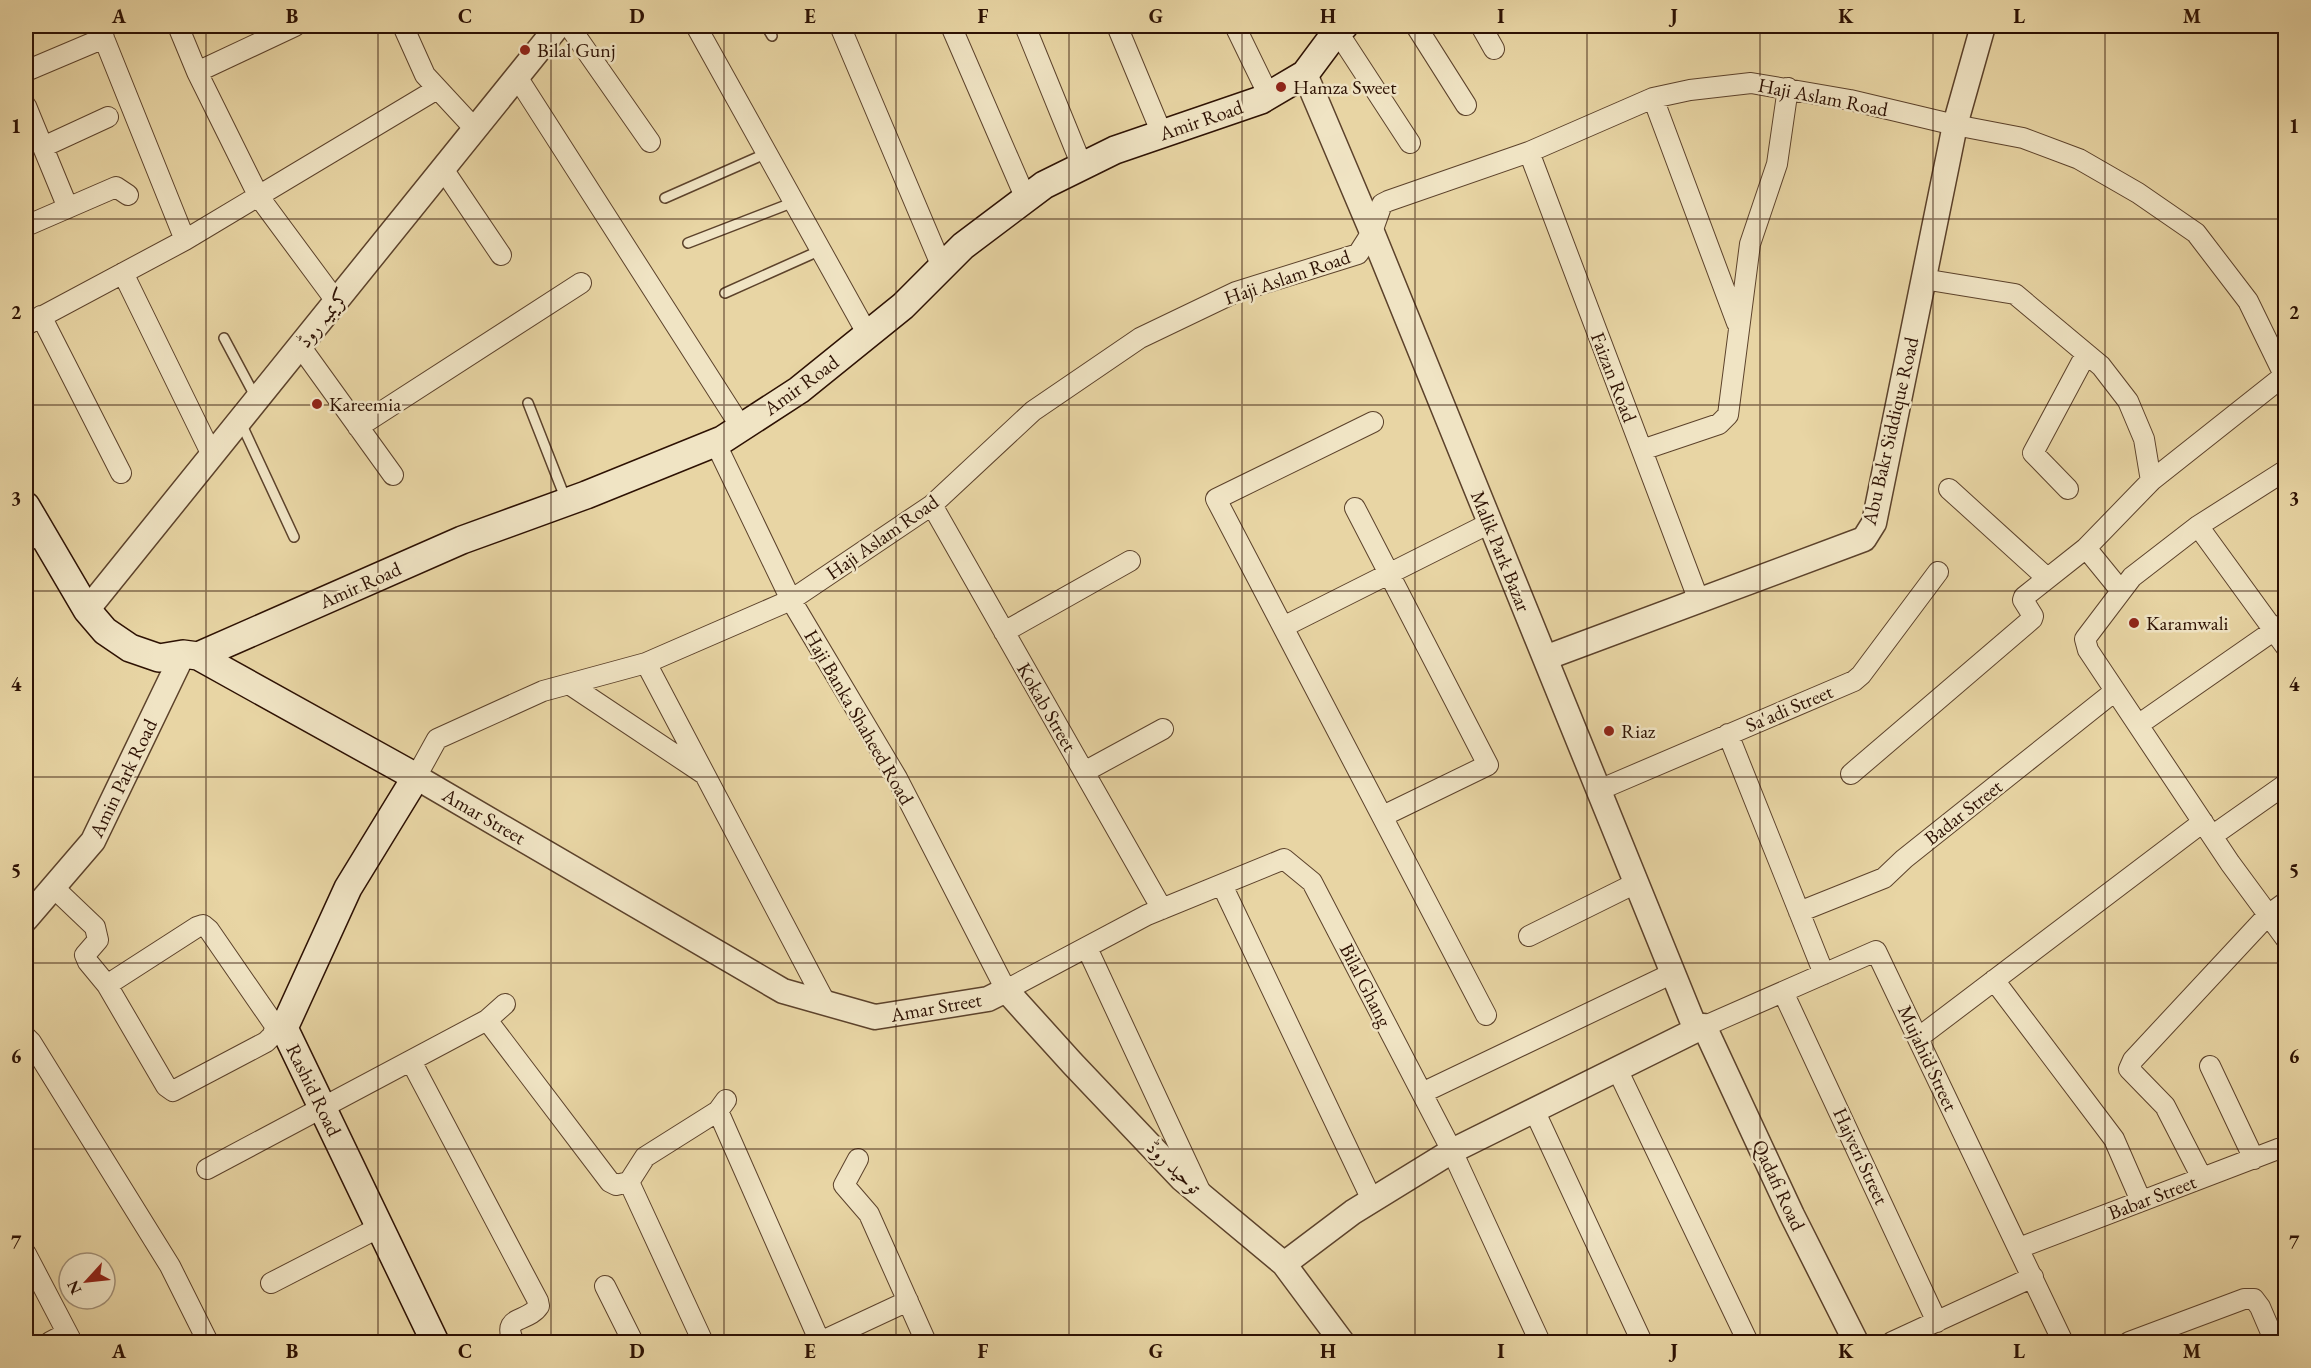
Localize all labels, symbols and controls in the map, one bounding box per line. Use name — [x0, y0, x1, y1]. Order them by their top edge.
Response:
text: A — [111, 3, 127, 29]
text: B — [286, 3, 298, 29]
text: C — [458, 3, 472, 29]
text: D — [629, 3, 645, 29]
text: E — [804, 3, 816, 29]
text: F — [978, 3, 989, 29]
text: G — [1149, 3, 1163, 29]
text: H — [1320, 3, 1336, 29]
text: I — [1497, 3, 1505, 29]
text: J — [1668, 3, 1678, 29]
text: K — [1838, 3, 1854, 29]
text: L — [2013, 3, 2025, 29]
text: M — [2183, 3, 2201, 29]
place label: Bilal Gunj — [537, 37, 615, 63]
marker: Bilal Gunj — [518, 43, 532, 57]
street label: Haji Aslam Road — [1756, 72, 1891, 123]
place label: Hamza Sweet — [1293, 74, 1397, 100]
marker: Hamza Sweet — [1274, 80, 1288, 94]
street label: Amir Road — [1155, 93, 1247, 147]
text: 1 — [11, 113, 21, 139]
text: 1 — [2289, 113, 2299, 139]
street label: Haji Aslam Road — [1220, 243, 1354, 311]
street label: کریمیہ روڈ — [291, 283, 355, 353]
text: 2 — [11, 299, 22, 325]
text: 2 — [2289, 299, 2300, 325]
street label: Faizan Road — [1585, 328, 1643, 427]
street label: Abu Bakr Siddique Road — [1855, 333, 1925, 529]
street label: Amir Road — [757, 348, 844, 422]
place label: Kareemia — [329, 391, 401, 417]
marker: Kareemia — [310, 397, 324, 411]
text: 3 — [11, 485, 21, 511]
text: 3 — [2289, 485, 2299, 511]
street label: Malik Park Bazar — [1465, 487, 1537, 616]
street label: Haji Aslam Road — [821, 488, 944, 585]
street label: Amir Road — [314, 555, 406, 615]
place label: Karamwali — [2146, 610, 2229, 636]
marker: Karamwali — [2127, 616, 2141, 630]
street label: Haji Banka Shaheed Road — [798, 625, 920, 810]
street label: Kokab Street — [1011, 658, 1083, 757]
text: 4 — [11, 671, 22, 697]
text: 4 — [2289, 671, 2300, 697]
street label: Sa'adi Street — [1741, 678, 1837, 738]
street label: Amin Park Road — [83, 714, 163, 842]
place label: Riaz — [1621, 718, 1656, 744]
marker: Riaz — [1602, 724, 1616, 738]
street label: Badar Street — [1919, 773, 2008, 851]
street label: Amar Street — [437, 781, 531, 851]
text: 5 — [11, 857, 21, 883]
text: 5 — [2289, 857, 2299, 883]
street label: Bilal Ghang — [1334, 939, 1398, 1031]
street label: Amar Street — [887, 986, 984, 1028]
street label: Mujahid Street — [1892, 1001, 1964, 1116]
street label: Rashid Road — [280, 1039, 348, 1141]
text: 6 — [11, 1043, 22, 1069]
text: 6 — [2289, 1043, 2300, 1069]
street label: Hajveri Street — [1827, 1103, 1895, 1209]
street label: توحید روڈ — [1141, 1134, 1207, 1200]
street label: Qadafi Road — [1747, 1135, 1812, 1236]
street label: Babar Street — [2104, 1168, 2200, 1226]
text: 7 — [11, 1229, 22, 1255]
text: 7 — [2289, 1229, 2300, 1255]
north arrow — [57, 1251, 117, 1311]
text: N — [62, 1277, 86, 1298]
text: A — [111, 1338, 127, 1364]
text: B — [286, 1338, 298, 1364]
text: C — [458, 1338, 472, 1364]
text: D — [629, 1338, 645, 1364]
text: E — [804, 1338, 816, 1364]
text: F — [978, 1338, 989, 1364]
text: G — [1149, 1338, 1163, 1364]
text: H — [1320, 1338, 1336, 1364]
text: I — [1497, 1338, 1505, 1364]
text: J — [1668, 1338, 1678, 1364]
text: K — [1838, 1338, 1854, 1364]
text: L — [2013, 1338, 2025, 1364]
text: M — [2183, 1338, 2201, 1364]

